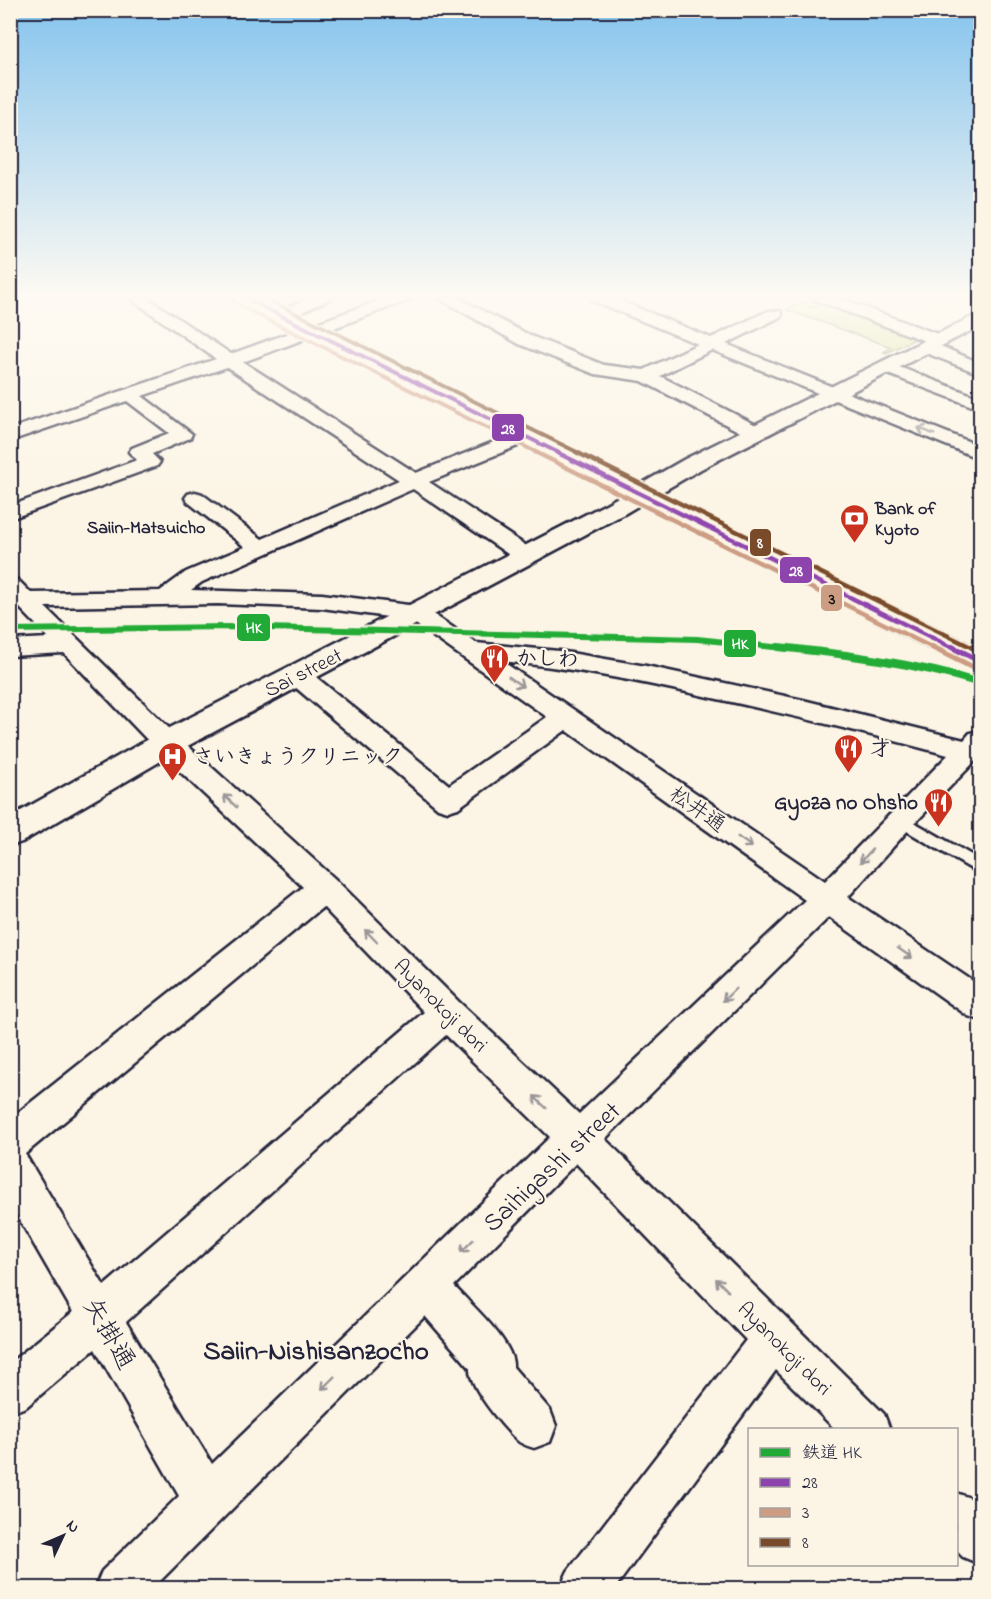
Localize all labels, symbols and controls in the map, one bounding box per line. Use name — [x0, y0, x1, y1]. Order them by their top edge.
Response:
line badge: 28 — [491, 413, 525, 442]
text: 28 — [500, 418, 515, 442]
one-way arrow — [917, 425, 936, 436]
place label: Bank of Kyoto — [874, 497, 936, 545]
bank icon: Bank of Kyoto — [838, 502, 870, 544]
district label: Saiin-Matsuicho — [87, 516, 205, 542]
line badge: 8 — [749, 528, 772, 557]
text: 8 — [756, 532, 763, 556]
line badge: 28 — [779, 556, 813, 584]
text: 28 — [788, 560, 803, 584]
line badge: 3 — [820, 584, 843, 612]
text: 3 — [828, 588, 836, 612]
line badge: HK — [236, 613, 271, 642]
text: HK — [245, 617, 264, 641]
line badge: HK — [723, 629, 757, 658]
text: HK — [731, 633, 750, 657]
street label: Sai street — [260, 641, 348, 706]
restaurant icon: かしわ — [479, 642, 511, 684]
place label: かしわ — [516, 645, 579, 675]
one-way arrow — [508, 676, 524, 688]
restaurant icon: 才 — [833, 732, 865, 774]
place label: 才 — [870, 735, 891, 765]
hospital icon: さいきょうクリニック — [156, 740, 188, 782]
place label: さいきょうクリニック — [193, 743, 403, 773]
street label: 松井通 — [662, 780, 731, 841]
restaurant icon: Gyoza no Ohsho — [923, 786, 955, 828]
place label: Gyoza no Ohsho — [774, 789, 918, 821]
one-way arrow — [223, 794, 238, 808]
one-way arrow — [736, 836, 753, 848]
one-way arrow — [859, 849, 873, 864]
one-way arrow — [364, 928, 378, 943]
one-way arrow — [896, 947, 913, 959]
street label: Ayanokoji dori — [384, 952, 494, 1062]
one-way arrow — [721, 988, 736, 1002]
street label: Saihigashi street — [475, 1094, 631, 1242]
one-way arrow — [532, 1095, 547, 1110]
one-way arrow — [459, 1238, 474, 1253]
one-way arrow — [715, 1278, 729, 1293]
street label: 矢掛通 — [71, 1291, 143, 1378]
street label: Ayanokoji dori — [728, 1295, 838, 1405]
district label: Saiin-Nishisanzocho — [203, 1333, 429, 1372]
one-way arrow — [320, 1375, 335, 1390]
legend — [748, 1428, 958, 1566]
text: 鉄道 HK — [802, 1441, 862, 1467]
text: 28 — [802, 1471, 818, 1497]
text: 3 — [802, 1501, 809, 1527]
north arrow — [33, 1506, 93, 1566]
text: N — [60, 1515, 85, 1539]
text: 8 — [802, 1531, 809, 1557]

